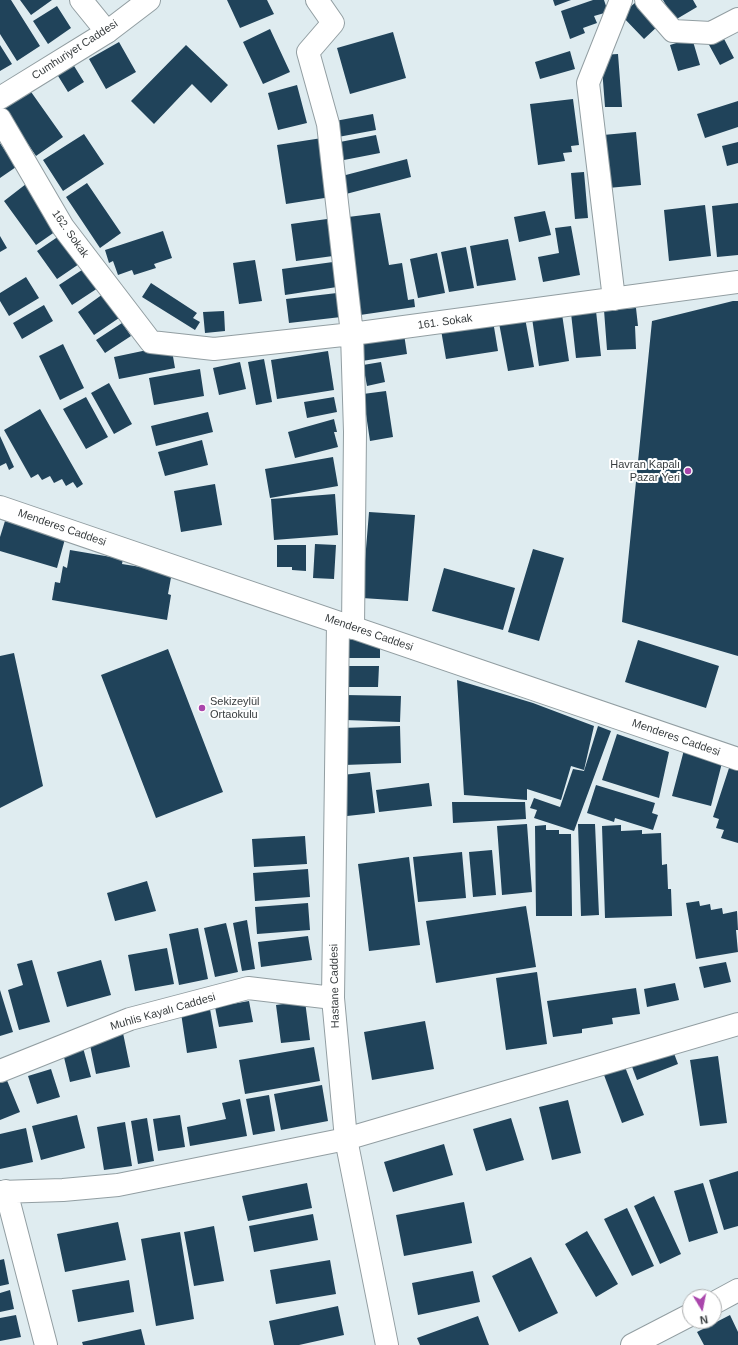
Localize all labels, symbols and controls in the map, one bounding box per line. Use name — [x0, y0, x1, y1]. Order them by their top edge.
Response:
street label: Cumhuriyet Caddesi — [30, 17, 120, 83]
street label: 162. Sokak — [49, 208, 91, 260]
street label: 161. Sokak — [417, 312, 473, 332]
place label: Havran Kapalı Pazar Yeri — [610, 458, 680, 484]
marker: Havran Kapalı Pazar Yeri — [683, 466, 693, 476]
street label: Menderes Caddesi — [16, 507, 108, 549]
street label: Menderes Caddesi — [323, 612, 415, 654]
place label: Sekizeylül Ortaokulu — [210, 695, 260, 721]
marker: Sekizeylül Ortaokulu — [197, 703, 207, 713]
street label: Menderes Caddesi — [630, 717, 722, 759]
street label: Hastane Caddesi — [328, 944, 342, 1028]
street label: Muhlis Kayalı Caddesi — [109, 991, 217, 1033]
north arrow — [682, 1289, 722, 1329]
text: N — [699, 1313, 709, 1326]

